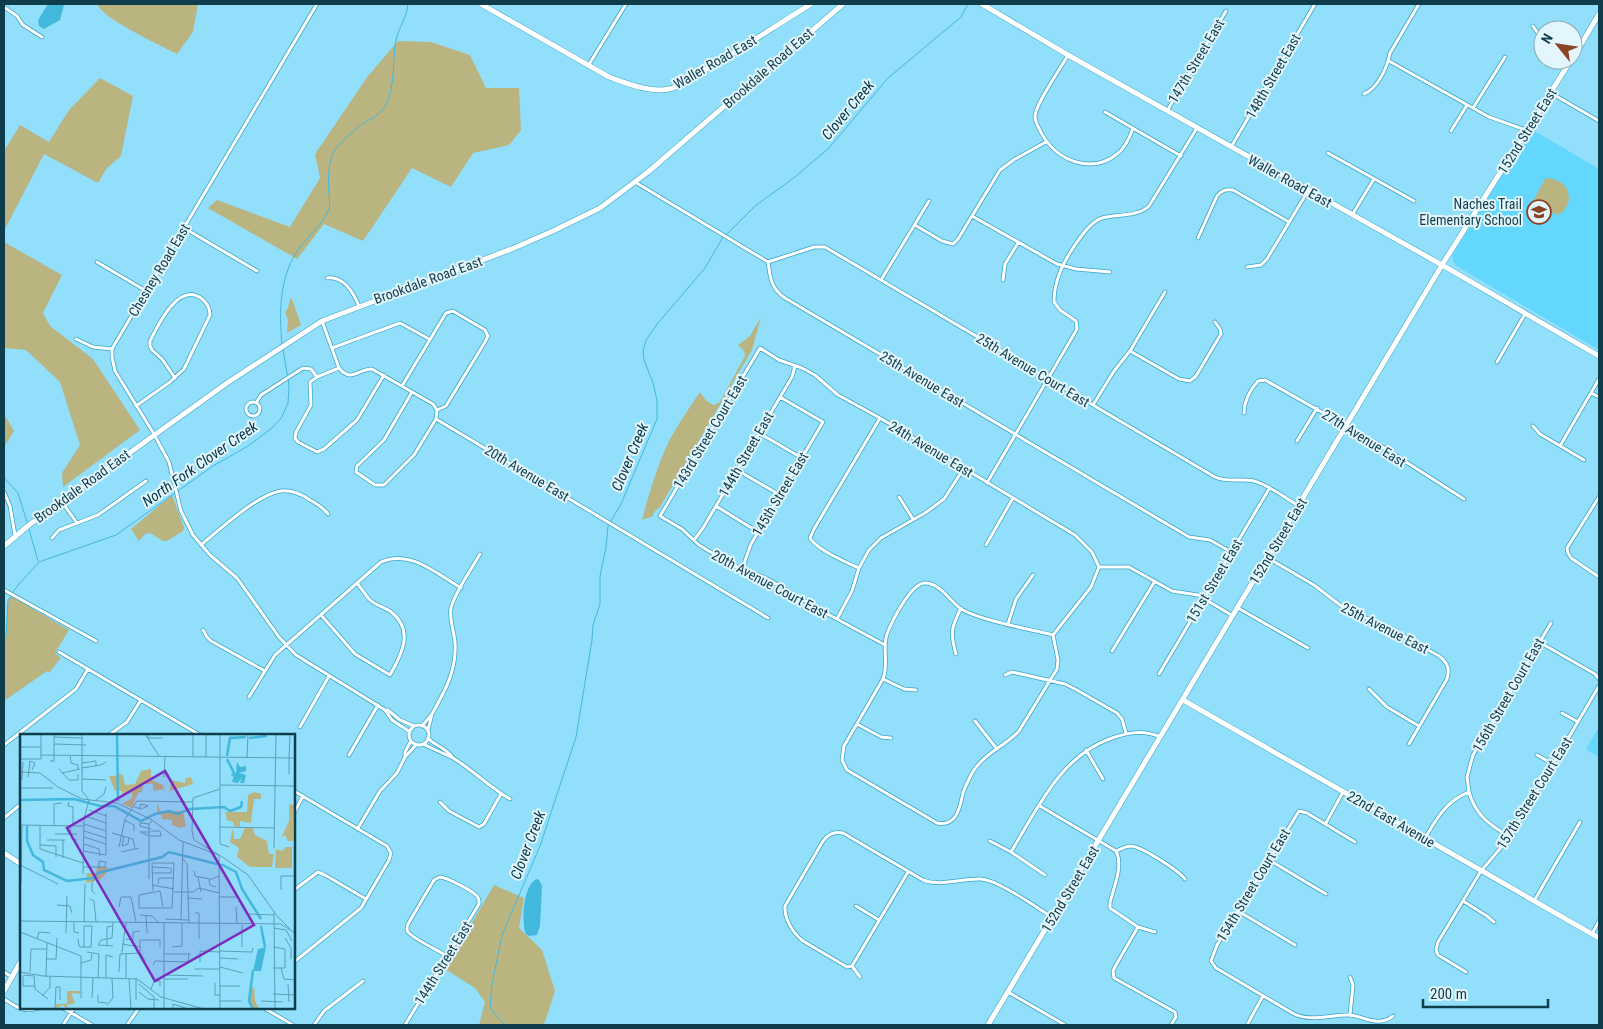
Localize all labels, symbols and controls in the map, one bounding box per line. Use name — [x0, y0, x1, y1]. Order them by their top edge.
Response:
street label: 147th Street East — [1165, 16, 1227, 106]
north arrow — [1533, 20, 1583, 70]
street label: Brookdale Road East — [720, 25, 816, 111]
street label: 148th Street East — [1242, 31, 1304, 121]
text: N — [1538, 31, 1556, 46]
street label: Waller Road East — [671, 32, 759, 92]
water label: Clover Creek — [818, 76, 878, 143]
street label: 152nd Street East — [1494, 85, 1560, 177]
street label: Waller Road East — [1245, 151, 1335, 211]
place label: Naches Trail Elementary School — [1419, 196, 1522, 228]
school or university icon: Naches Trail Elementary School — [1526, 199, 1552, 225]
street label: Chesney Road East — [125, 221, 193, 319]
street label: Brookdale Road East — [372, 253, 484, 307]
street label: 25th Avenue Court East — [973, 330, 1093, 410]
street label: 25th Avenue East — [877, 348, 967, 410]
street label: 143rd Street Court East — [670, 373, 750, 491]
street label: 27th Avenue East — [1319, 406, 1409, 470]
street label: 144th Street East — [715, 409, 777, 499]
water label: North Fork Clover Creek — [139, 417, 262, 511]
street label: 24th Avenue East — [886, 418, 976, 480]
water label: Clover Creek — [608, 420, 653, 494]
street label: 20th Avenue East — [482, 442, 572, 504]
street label: Brookdale Road East — [31, 446, 133, 526]
street label: 145th Street East — [749, 449, 811, 539]
street label: 152nd Street East — [1246, 495, 1310, 587]
street label: 151st Street East — [1183, 536, 1245, 626]
street label: 20th Avenue Court East — [709, 547, 831, 621]
street label: 25th Avenue East — [1339, 599, 1431, 657]
street label: 156th Street Court East — [1469, 635, 1547, 755]
inset map — [20, 734, 295, 1009]
street label: 157th Street Court East — [1493, 734, 1575, 852]
street label: 22nd East Avenue — [1344, 787, 1438, 851]
water label: Clover Creek — [507, 808, 550, 882]
street label: 154th Street Court East — [1213, 826, 1293, 944]
street label: 152nd Street East — [1038, 843, 1102, 935]
street label: 144th Street East — [411, 918, 475, 1008]
scale bar — [1423, 976, 1548, 1008]
text: 200 m — [1430, 985, 1467, 1003]

